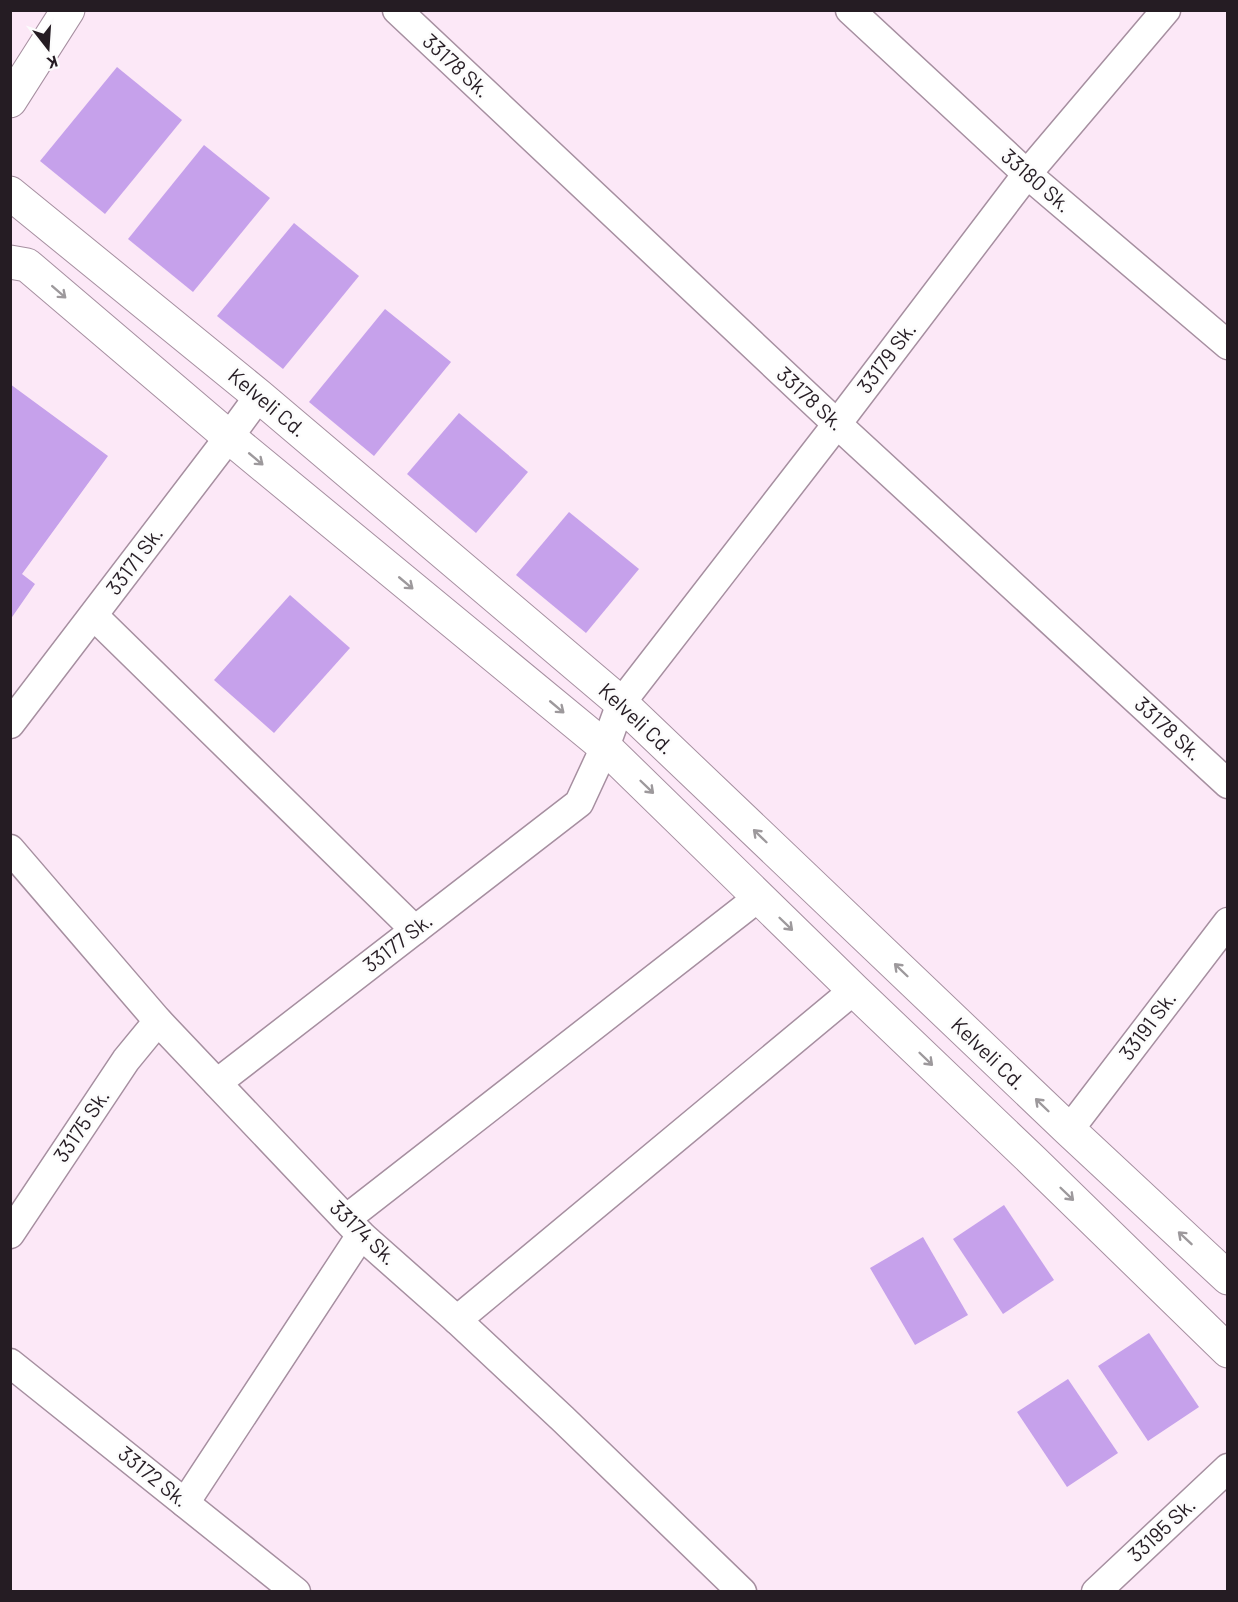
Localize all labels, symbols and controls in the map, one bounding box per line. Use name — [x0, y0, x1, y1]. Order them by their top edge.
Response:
north arrow — [18, 18, 78, 78]
street label: 33178 Sk. — [418, 28, 496, 102]
text: K — [45, 52, 60, 73]
street label: 33180 Sk. — [997, 143, 1077, 217]
one-way arrow — [51, 285, 66, 299]
street label: 33179 Sk. — [851, 317, 921, 398]
street label: 33178 Sk. — [772, 361, 850, 435]
street label: Kelveli Cd. — [224, 362, 312, 442]
one-way arrow — [247, 452, 263, 465]
street label: 33171 Sk. — [100, 521, 168, 599]
one-way arrow — [398, 576, 413, 590]
street label: Kelveli Cd. — [594, 677, 680, 759]
street label: 33178 Sk. — [1130, 691, 1208, 765]
one-way arrow — [548, 700, 564, 713]
one-way arrow — [639, 780, 654, 795]
one-way arrow — [753, 829, 768, 843]
street label: 33177 Sk. — [357, 907, 437, 977]
one-way arrow — [779, 916, 794, 931]
one-way arrow — [894, 963, 909, 978]
street label: 33191 Sk. — [1113, 986, 1181, 1064]
street label: Kelveli Cd. — [947, 1011, 1031, 1094]
one-way arrow — [919, 1052, 934, 1066]
street label: 33175 Sk. — [47, 1084, 114, 1166]
one-way arrow — [1035, 1098, 1050, 1112]
one-way arrow — [1060, 1187, 1075, 1202]
street label: 33174 Sk. — [325, 1194, 403, 1270]
one-way arrow — [1177, 1231, 1192, 1245]
street label: 33172 Sk. — [114, 1440, 194, 1512]
street label: 33195 Sk. — [1122, 1491, 1200, 1566]

